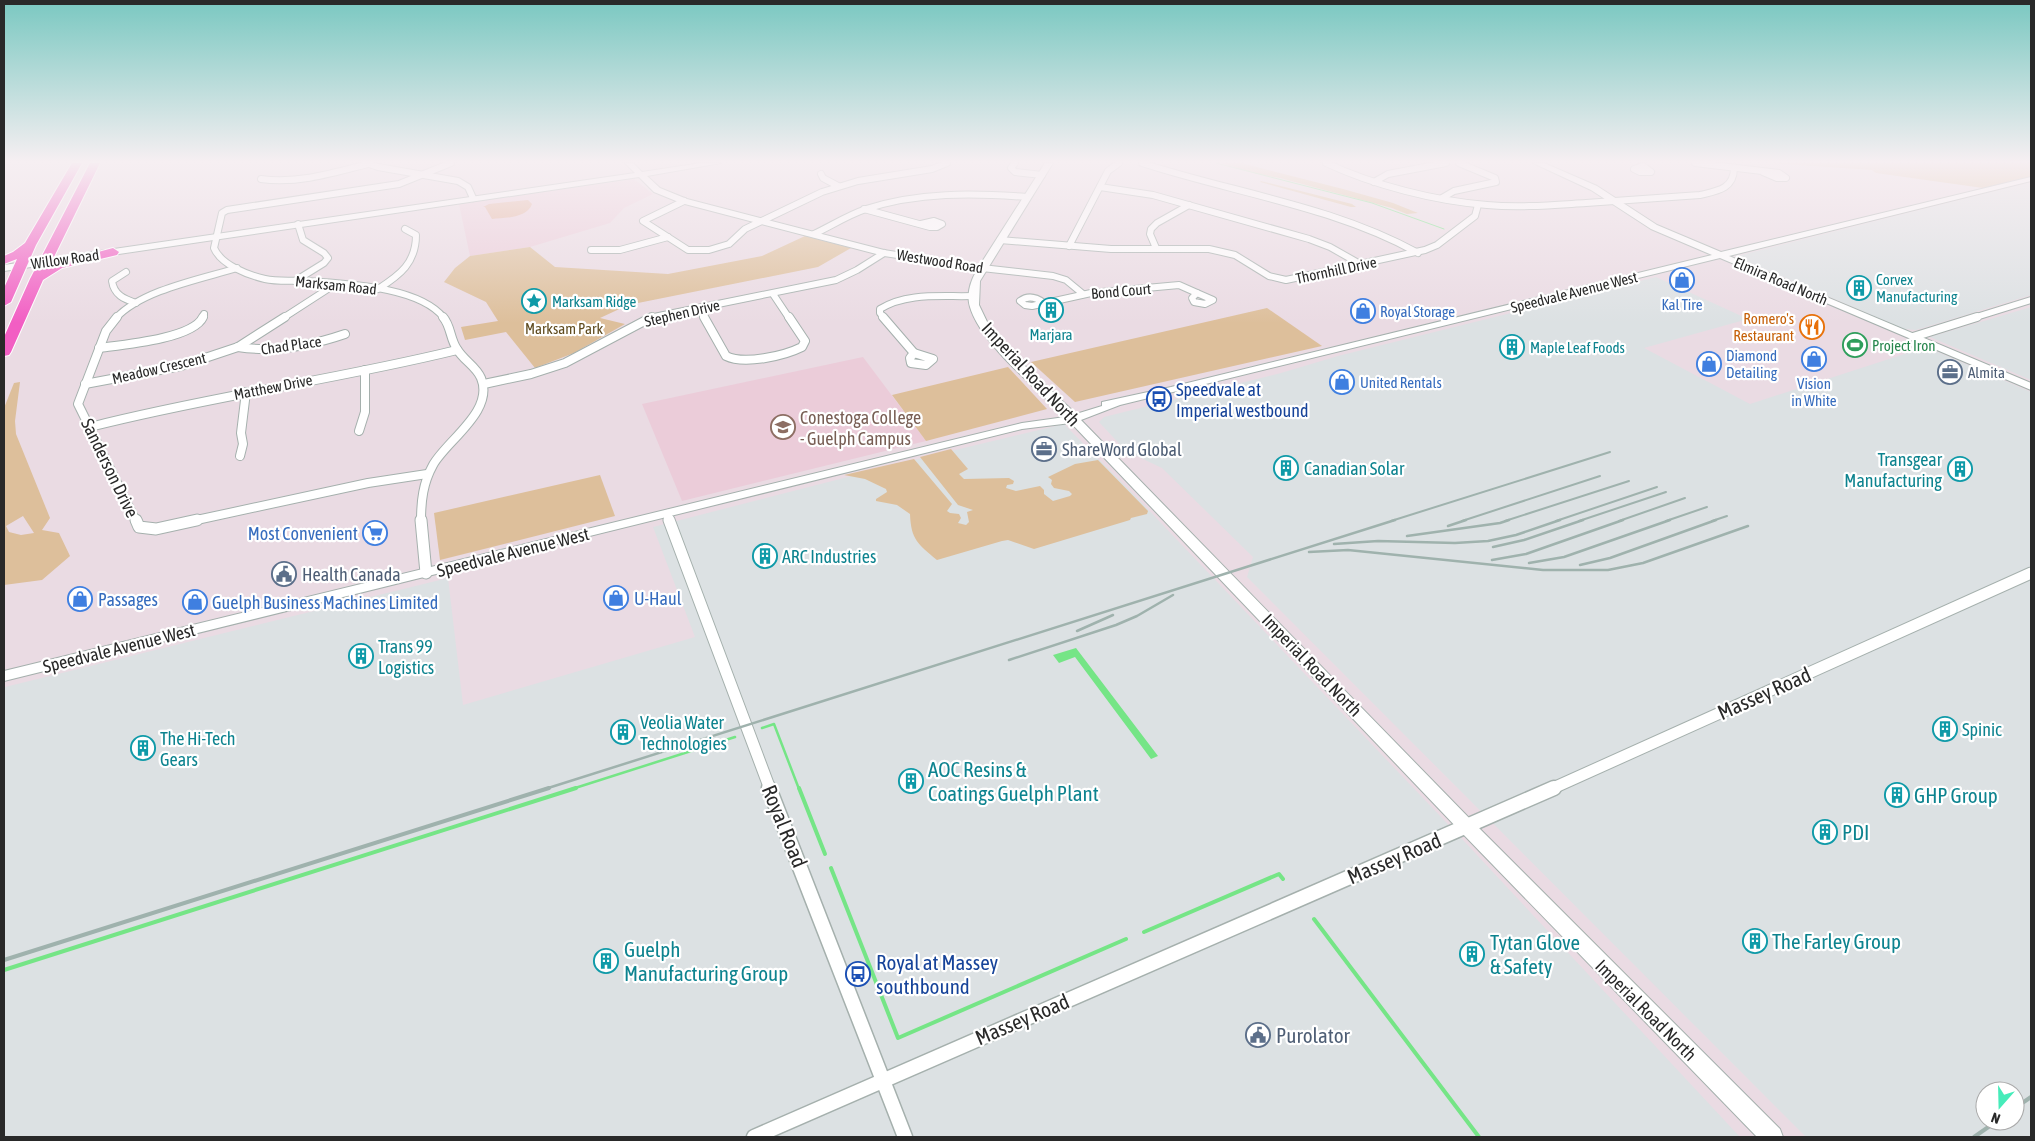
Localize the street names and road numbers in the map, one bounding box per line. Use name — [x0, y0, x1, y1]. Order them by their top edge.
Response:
street label: Willow Road — [30, 246, 100, 272]
street label: Westwood Road — [895, 246, 985, 276]
street label: Thornhill Drive — [1294, 253, 1378, 287]
street label: Elmira Road North — [1732, 254, 1830, 308]
street label: Speedvale Avenue West — [1509, 268, 1639, 316]
street label: Marksam Road — [294, 272, 378, 298]
street label: Bond Court — [1090, 280, 1152, 302]
street label: Stephen Drive — [643, 296, 722, 330]
street label: Imperial Road North — [978, 318, 1084, 430]
street label: Chad Place — [260, 332, 322, 358]
street label: Meadow Crescent — [110, 349, 208, 387]
street label: Matthew Drive — [232, 371, 314, 403]
street label: Sanderson Drive — [77, 415, 143, 521]
street label: Speedvale Avenue West — [435, 523, 591, 581]
street label: Imperial Road North — [1258, 609, 1366, 721]
street label: Speedvale Avenue West — [41, 619, 197, 677]
street label: Massey Road — [1714, 662, 1814, 724]
street label: Royal Road — [758, 781, 812, 871]
street label: Massey Road — [1343, 827, 1445, 889]
street label: Imperial Road North — [1591, 955, 1701, 1065]
street label: Massey Road — [971, 988, 1073, 1050]

